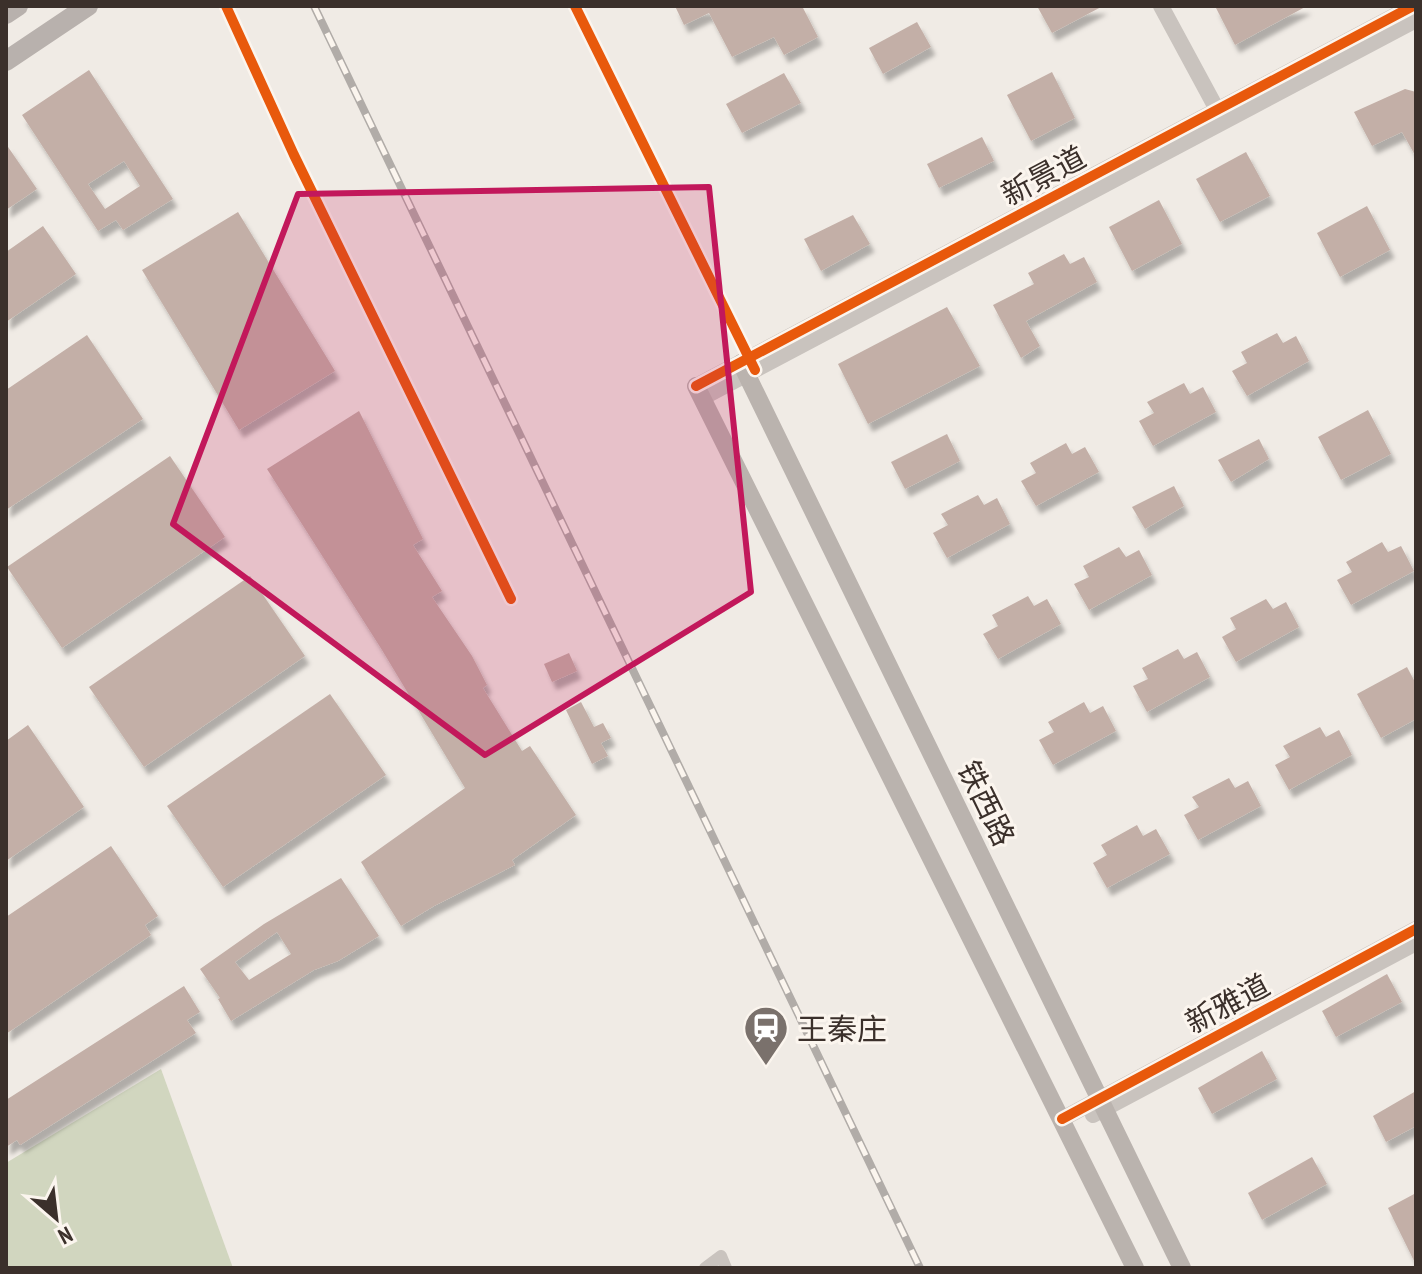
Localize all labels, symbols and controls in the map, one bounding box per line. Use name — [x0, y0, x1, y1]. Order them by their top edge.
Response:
street label: 新景道 — [994, 137, 1092, 213]
street label: 铁西路 — [950, 754, 1024, 852]
street label: 新雅道 — [1178, 965, 1276, 1041]
station icon: 王秦庄 — [742, 1004, 790, 1067]
place label: 王秦庄 — [797, 1009, 887, 1048]
north arrow — [16, 1178, 96, 1258]
text: N — [54, 1221, 77, 1251]

